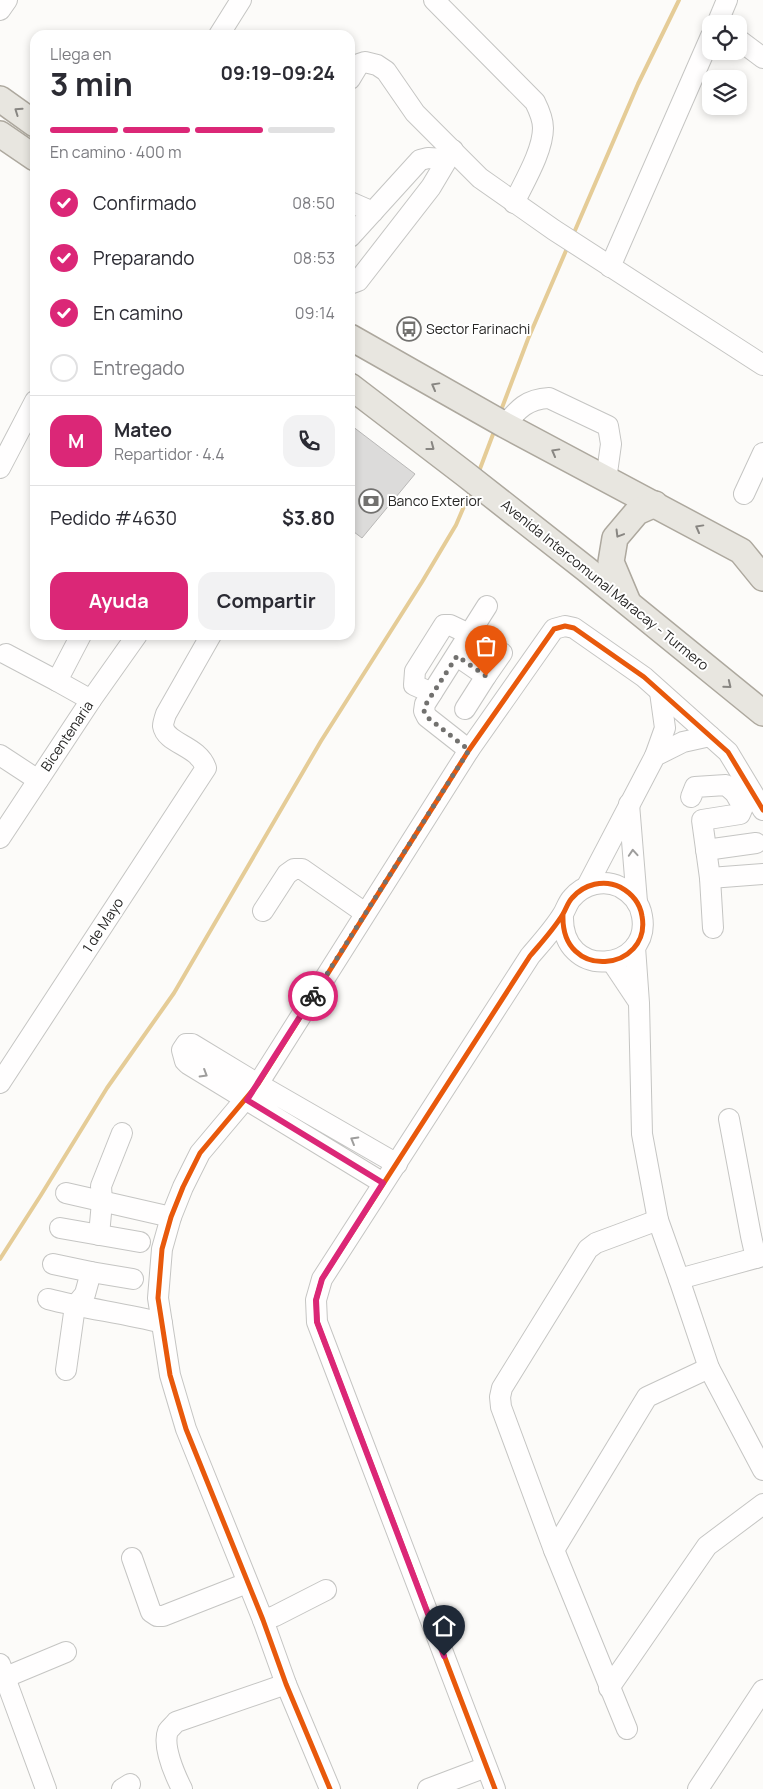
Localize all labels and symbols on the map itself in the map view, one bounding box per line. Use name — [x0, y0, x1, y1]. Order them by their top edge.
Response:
one-way arrow — [14, 108, 23, 117]
bus stop icon: Sector Farinachi — [396, 316, 422, 342]
place label: Sector Farinachi — [426, 319, 530, 338]
one-way arrow — [432, 382, 441, 392]
one-way arrow — [425, 442, 434, 450]
one-way arrow — [551, 448, 560, 458]
bank icon: Banco Exterior — [358, 488, 384, 514]
place label: Banco Exterior — [388, 491, 482, 510]
street label: Avenida Intercomunal Maracay - Turmero — [498, 495, 713, 674]
one-way arrow — [695, 524, 704, 534]
one-way arrow — [615, 529, 625, 538]
pin — [465, 625, 507, 676]
one-way arrow — [723, 679, 732, 688]
street label: Bicentenaria — [36, 697, 97, 775]
one-way arrow — [628, 849, 639, 857]
street label: 1 de Mayo — [78, 894, 127, 956]
courier — [288, 971, 338, 1021]
one-way arrow — [199, 1068, 208, 1077]
one-way arrow — [351, 1136, 360, 1146]
pin — [423, 1605, 465, 1656]

